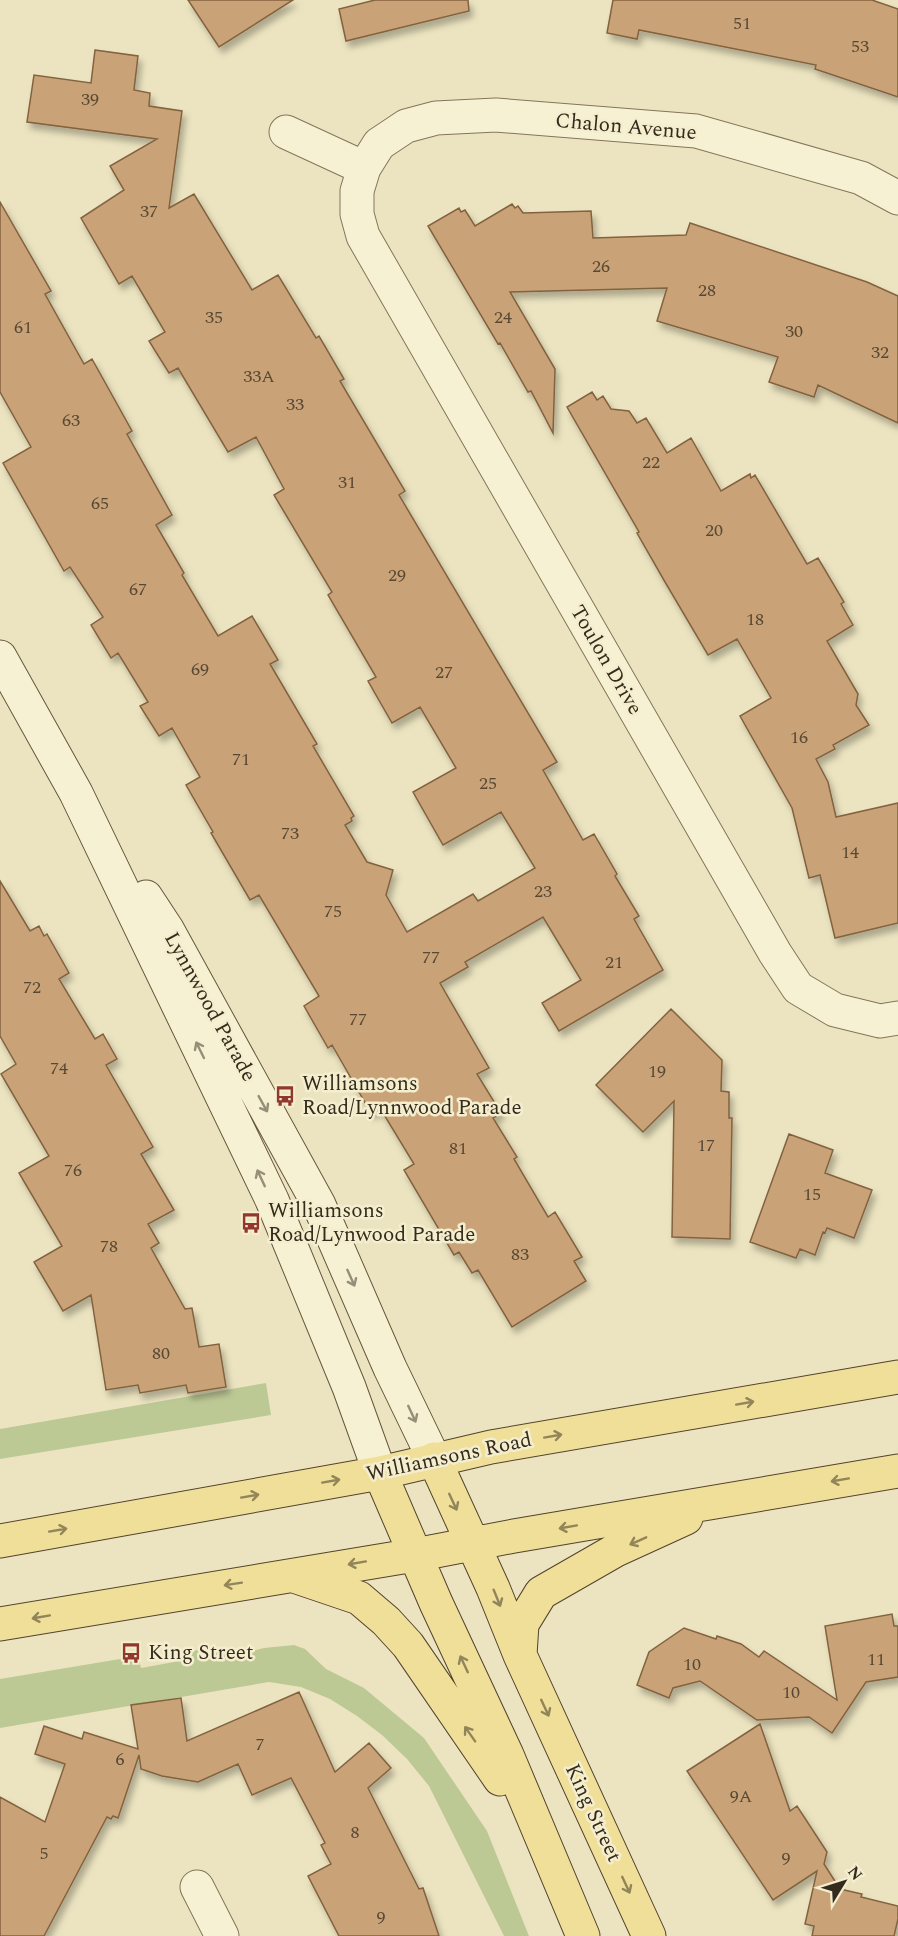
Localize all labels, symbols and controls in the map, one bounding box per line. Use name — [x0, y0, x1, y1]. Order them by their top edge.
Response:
house number: 51 — [733, 10, 751, 37]
house number: 53 — [851, 33, 869, 60]
house number: 39 — [81, 86, 99, 113]
street label: Chalon Avenue — [554, 105, 698, 149]
house number: 37 — [140, 198, 158, 225]
house number: 26 — [592, 253, 610, 280]
house number: 28 — [698, 277, 716, 304]
house number: 35 — [205, 304, 223, 331]
house number: 24 — [494, 304, 512, 331]
house number: 61 — [14, 314, 32, 341]
house number: 30 — [785, 318, 803, 345]
house number: 32 — [871, 339, 889, 366]
house number: 33A — [243, 363, 275, 390]
house number: 33 — [286, 391, 304, 418]
house number: 63 — [62, 407, 80, 434]
house number: 22 — [642, 449, 660, 476]
house number: 31 — [338, 469, 356, 496]
house number: 65 — [91, 490, 109, 517]
house number: 20 — [705, 517, 723, 544]
house number: 29 — [388, 562, 406, 589]
house number: 67 — [129, 576, 147, 603]
street label: Toulon Drive — [561, 599, 651, 721]
house number: 18 — [746, 606, 764, 633]
house number: 69 — [191, 656, 209, 683]
house number: 27 — [435, 659, 453, 686]
house number: 16 — [790, 724, 808, 751]
house number: 71 — [232, 746, 250, 773]
house number: 25 — [479, 770, 497, 797]
house number: 73 — [281, 820, 299, 847]
house number: 14 — [841, 839, 859, 866]
house number: 23 — [534, 878, 552, 905]
house number: 75 — [324, 898, 342, 925]
street label: Lynnwood Parade — [156, 926, 264, 1088]
house number: 77 — [422, 944, 440, 971]
house number: 21 — [605, 949, 623, 976]
house number: 72 — [23, 974, 41, 1001]
house number: 77 — [349, 1006, 367, 1033]
one-way arrow — [193, 1041, 205, 1059]
house number: 74 — [50, 1055, 68, 1082]
house number: 19 — [648, 1058, 666, 1085]
place label: Williamsons Road/Lynnwood Parade — [302, 1068, 522, 1124]
bus stop icon: Williamsons Road/Lynnwood Parade — [273, 1084, 297, 1108]
one-way arrow — [258, 1095, 270, 1112]
house number: 17 — [697, 1132, 715, 1159]
house number: 81 — [449, 1135, 467, 1162]
house number: 76 — [64, 1157, 82, 1184]
one-way arrow — [254, 1169, 266, 1187]
house number: 15 — [803, 1181, 821, 1208]
place label: Williamsons Road/Lynwood Parade — [268, 1195, 475, 1251]
bus stop icon: Williamsons Road/Lynwood Parade — [239, 1211, 263, 1235]
house number: 78 — [100, 1233, 118, 1260]
house number: 83 — [511, 1241, 529, 1268]
one-way arrow — [346, 1268, 357, 1287]
house number: 80 — [152, 1340, 170, 1367]
one-way arrow — [735, 1397, 754, 1408]
one-way arrow — [406, 1404, 418, 1422]
street label: Williamsons Road — [363, 1424, 535, 1490]
one-way arrow — [542, 1430, 562, 1441]
one-way arrow — [321, 1475, 341, 1486]
one-way arrow — [831, 1475, 851, 1486]
one-way arrow — [239, 1490, 259, 1501]
one-way arrow — [449, 1493, 460, 1511]
one-way arrow — [559, 1521, 578, 1532]
one-way arrow — [47, 1525, 67, 1536]
one-way arrow — [629, 1535, 647, 1547]
one-way arrow — [348, 1558, 367, 1569]
one-way arrow — [224, 1579, 243, 1590]
one-way arrow — [492, 1588, 503, 1607]
one-way arrow — [31, 1611, 51, 1622]
place label: King Street — [148, 1637, 253, 1669]
bus stop icon: King Street — [119, 1641, 143, 1665]
house number: 11 — [867, 1646, 885, 1673]
house number: 10 — [683, 1651, 701, 1678]
one-way arrow — [458, 1655, 470, 1673]
house number: 10 — [782, 1679, 800, 1706]
one-way arrow — [540, 1699, 551, 1717]
one-way arrow — [464, 1727, 476, 1743]
house number: 7 — [256, 1731, 265, 1758]
house number: 6 — [116, 1746, 125, 1773]
street label: King Street — [556, 1758, 630, 1868]
house number: 9A — [730, 1783, 752, 1810]
house number: 8 — [351, 1819, 360, 1846]
house number: 5 — [40, 1840, 49, 1867]
house number: 9 — [782, 1845, 791, 1872]
north arrow — [814, 1852, 874, 1912]
text: N — [842, 1861, 869, 1886]
one-way arrow — [621, 1876, 632, 1894]
house number: 9 — [377, 1904, 386, 1931]

